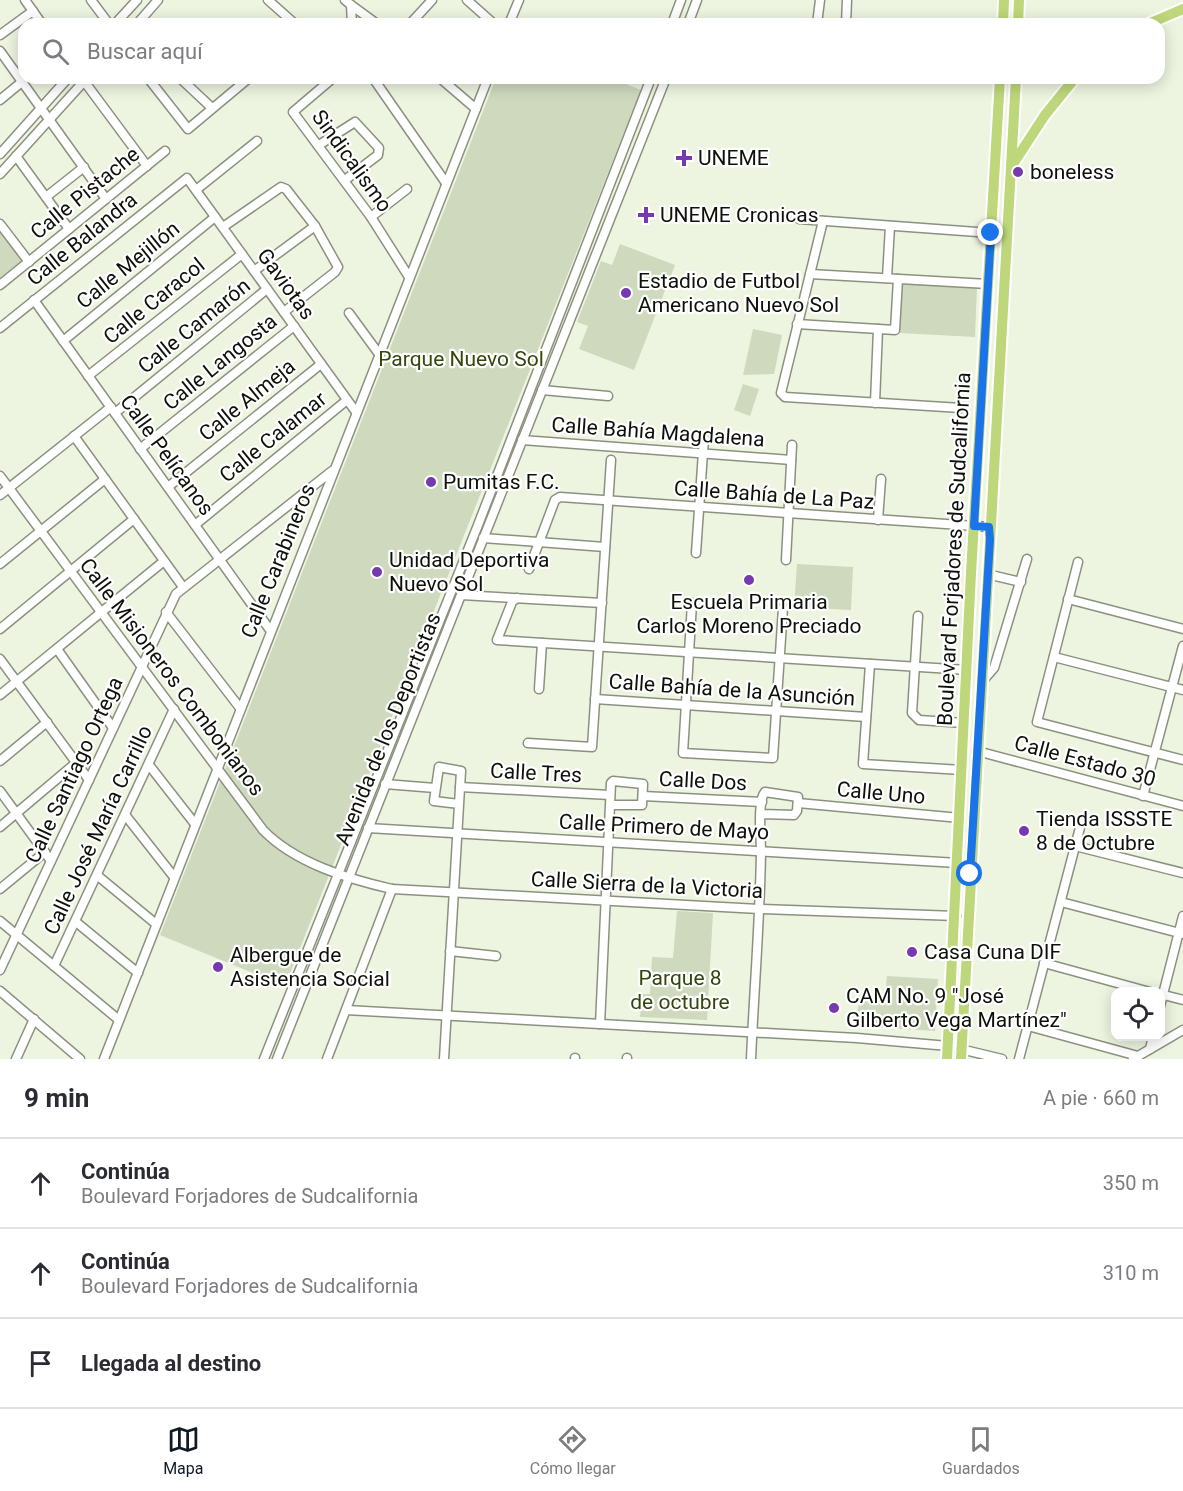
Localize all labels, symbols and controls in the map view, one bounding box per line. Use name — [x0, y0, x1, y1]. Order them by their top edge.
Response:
search box — [18, 18, 1165, 84]
icon: search — [39, 35, 72, 68]
text: Buscar aquí — [87, 39, 203, 64]
street label: Sindicalismo — [307, 105, 397, 217]
street label: Calle Pistache — [26, 142, 144, 244]
place label: UNEME — [698, 146, 769, 170]
marker: UNEME — [675, 149, 693, 167]
place label: boneless — [1030, 160, 1114, 184]
marker: boneless — [1011, 165, 1025, 179]
street label: Calle Balandra — [22, 187, 142, 291]
place label: UNEME Cronicas — [660, 203, 819, 227]
marker: UNEME Cronicas — [637, 206, 655, 224]
street label: Calle Mejillón — [72, 216, 184, 314]
route end — [977, 219, 1003, 245]
street label: Gaviotas — [252, 244, 320, 324]
street label: Calle Caracol — [99, 253, 209, 349]
place label: Estadio de Futbol Americano Nuevo Sol — [638, 269, 839, 317]
street label: Calle Camarón — [133, 274, 255, 378]
marker: Estadio de Futbol Americano Nuevo Sol — [619, 286, 633, 300]
street label: Calle Langosta — [158, 309, 282, 415]
park label: Parque Nuevo Sol — [378, 347, 544, 371]
street label: Calle Almeja — [194, 354, 300, 446]
street label: Boulevard Forjadores de Sudcalifornia — [933, 371, 975, 727]
street label: Calle Calamar — [215, 387, 331, 487]
street label: Calle Pelícanos — [115, 390, 219, 520]
street label: Calle Bahía Magdalena — [551, 413, 765, 451]
place label: Pumitas F.C. — [443, 470, 560, 494]
marker: Pumitas F.C. — [424, 475, 438, 489]
street label: Calle Bahía de La Paz — [673, 476, 875, 514]
street label: Calle Carabineros — [236, 480, 320, 642]
place label: Unidad Deportiva Nuevo Sol — [389, 548, 549, 596]
street label: Calle Misioneros Combonianos — [75, 554, 269, 800]
marker: Unidad Deportiva Nuevo Sol — [370, 565, 384, 579]
marker: Escuela Primaria Carlos Moreno Preciado — [742, 573, 756, 587]
place label: Escuela Primaria Carlos Moreno Preciado — [636, 590, 862, 638]
street label: Avenida de los Deportistas — [330, 609, 446, 849]
street label: Calle Bahía de la Asunción — [608, 669, 856, 711]
street label: Calle Santiago Ortega — [20, 673, 128, 867]
street label: Calle José María Carrillo — [39, 722, 157, 938]
street label: Calle Estado 30 — [1012, 731, 1158, 791]
street label: Calle Tres — [489, 759, 583, 787]
street label: Calle Dos — [658, 767, 748, 795]
street label: Calle Uno — [836, 777, 926, 809]
place label: Tienda ISSSTE 8 de Octubre — [1036, 807, 1172, 855]
street label: Calle Primero de Mayo — [558, 810, 770, 844]
marker: Tienda ISSSTE 8 de Octubre — [1017, 824, 1031, 838]
route start — [956, 860, 982, 886]
street label: Calle Sierra de la Victoria — [530, 867, 764, 903]
place label: Casa Cuna DIF — [924, 940, 1061, 964]
place label: Albergue de Asistencia Social — [230, 943, 390, 991]
marker: Casa Cuna DIF — [905, 945, 919, 959]
marker: Albergue de Asistencia Social — [211, 960, 225, 974]
park label: Parque 8 de octubre — [630, 966, 730, 1014]
place label: CAM No. 9 "José Gilberto Vega Martínez" — [846, 984, 1067, 1032]
map controls — [1111, 987, 1165, 1041]
button: locate — [1111, 987, 1165, 1041]
marker: CAM No. 9 "José Gilberto Vega Martínez" — [827, 1001, 841, 1015]
text: 9 min — [24, 1083, 89, 1113]
text: A pie · 660 m — [1043, 1086, 1159, 1110]
text: Continúa — [81, 1159, 170, 1184]
icon: ahead — [24, 1167, 57, 1200]
text: 350 m — [1103, 1171, 1159, 1195]
text: Boulevard Forjadores de Sudcalifornia — [81, 1184, 418, 1208]
text: Continúa — [81, 1249, 170, 1274]
icon: ahead — [24, 1257, 57, 1290]
text: 310 m — [1103, 1261, 1159, 1285]
text: Boulevard Forjadores de Sudcalifornia — [81, 1274, 418, 1298]
icon: arrive — [24, 1347, 57, 1380]
text: Llegada al destino — [81, 1351, 261, 1376]
tab: Mapa — [163, 1423, 203, 1478]
tab: Cómo llegar — [530, 1423, 616, 1478]
tab: Guardados — [942, 1423, 1020, 1478]

